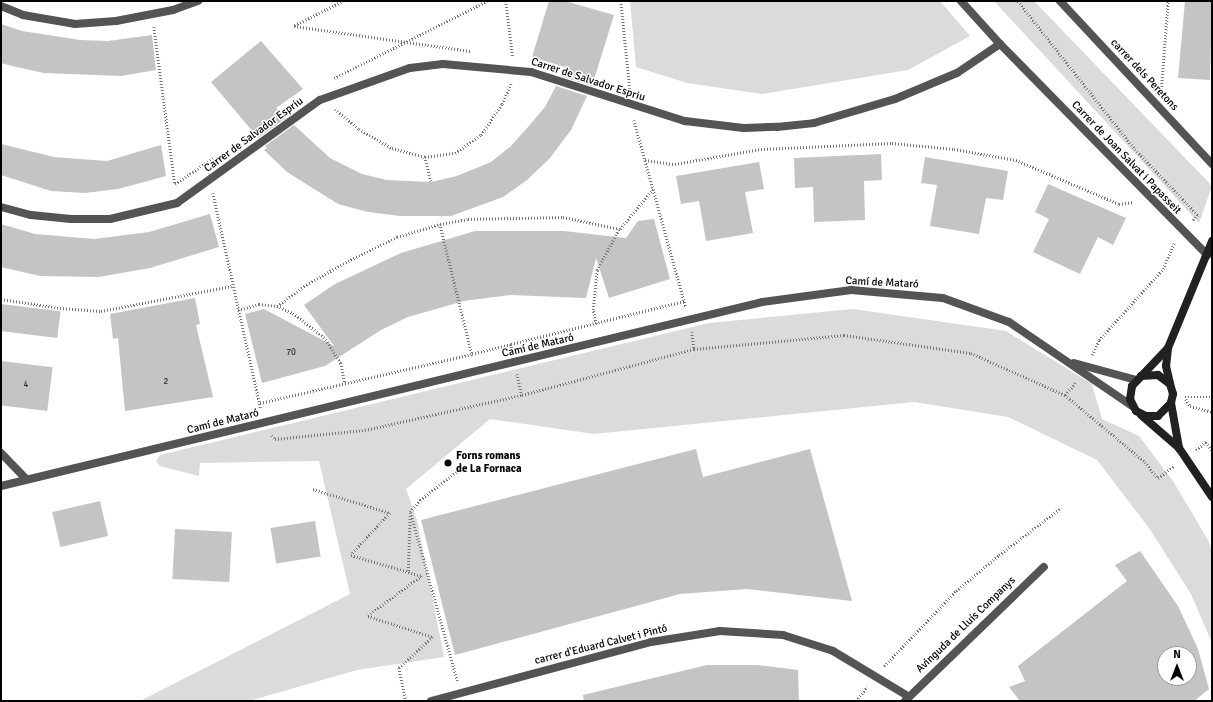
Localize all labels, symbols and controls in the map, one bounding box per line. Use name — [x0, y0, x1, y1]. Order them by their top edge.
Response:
street label: carrer dels Peretons — [1107, 36, 1181, 114]
street label: Carrer de Salvador Espriu — [529, 55, 647, 105]
street label: Carrer de Salvador Espriu — [202, 95, 306, 175]
street label: Carrer de Joan Salvat i Papasseit — [1068, 99, 1184, 217]
street label: Camí de Mataró — [845, 274, 919, 292]
street label: Camí de Mataró — [501, 331, 575, 361]
house number: 70 — [286, 348, 296, 358]
house number: 2 — [164, 377, 168, 387]
house number: 4 — [24, 380, 28, 390]
street label: Camí de Mataró — [186, 407, 260, 437]
place label: Forns romans de La Fornaca — [456, 450, 522, 476]
marker: Forns romans de La Fornaca — [443, 458, 453, 468]
street label: Avinguda de Lluís Companys — [914, 574, 1018, 676]
street label: carrer d'Eduard Calvet i Pintó — [533, 622, 669, 668]
north arrow — [1157, 646, 1197, 686]
text: N — [1173, 648, 1181, 661]

